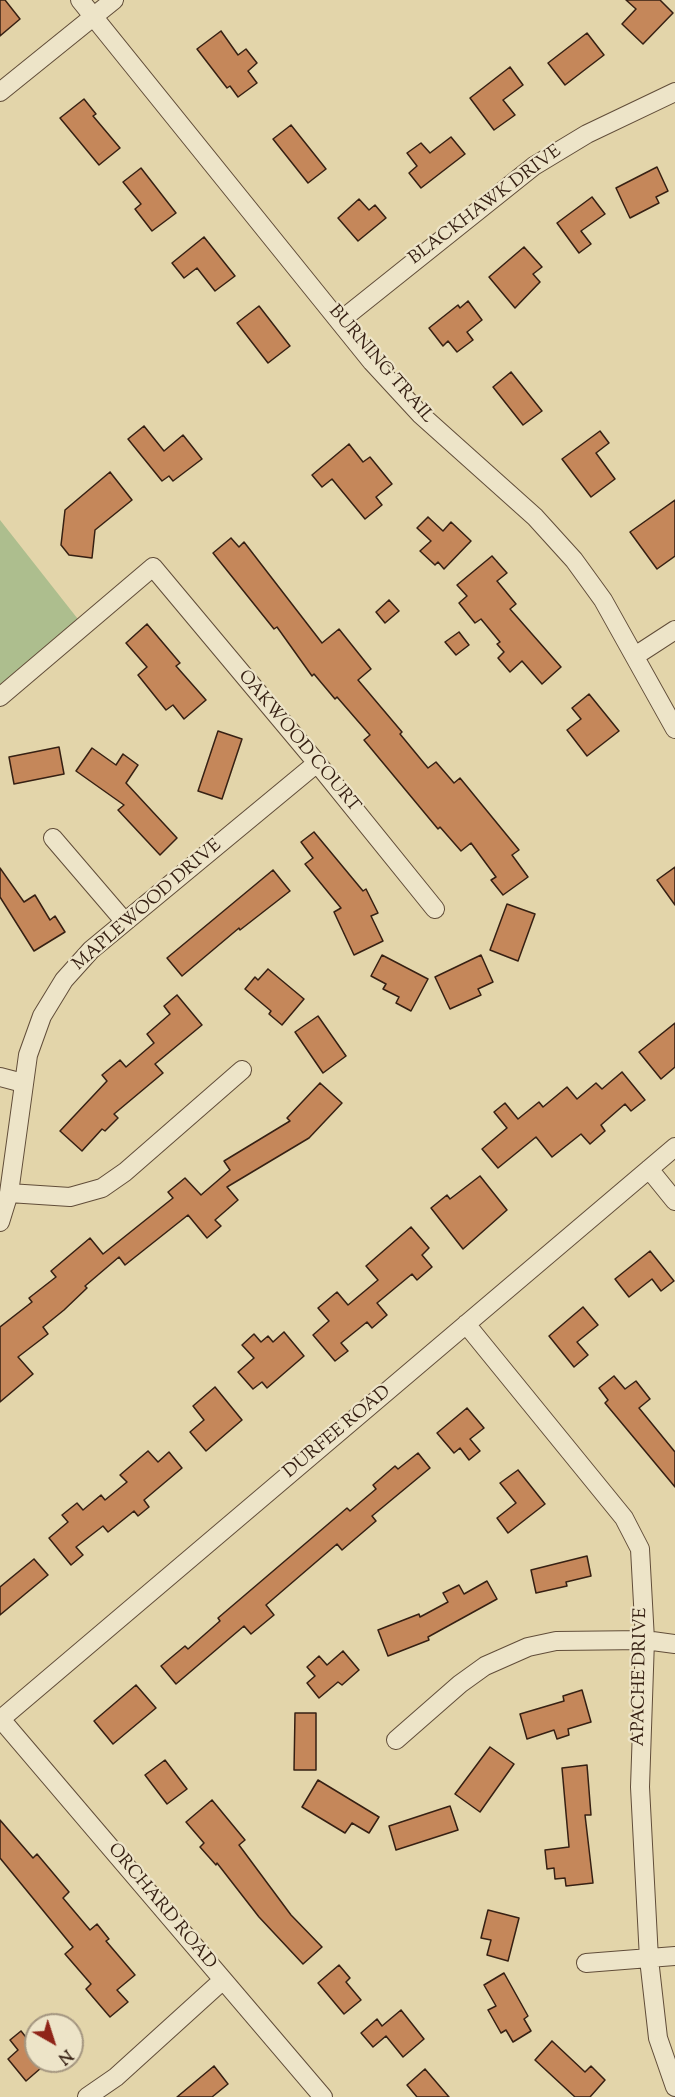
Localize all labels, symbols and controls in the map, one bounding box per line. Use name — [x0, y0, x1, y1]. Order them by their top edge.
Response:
street label: BLACKHAWK DRIVE — [406, 142, 566, 270]
street label: BURNING TRAIL — [323, 302, 437, 428]
street label: OAKWOOD COURT — [232, 667, 364, 817]
street label: MAPLEWOOD DRIVE — [69, 836, 227, 976]
street label: DURFEE ROAD — [280, 1382, 396, 1484]
street label: APACHE DRIVE — [629, 1607, 653, 1747]
street label: ORCHARD ROAD — [102, 1840, 220, 1974]
north arrow — [24, 2013, 84, 2073]
text: N — [52, 2043, 77, 2069]

